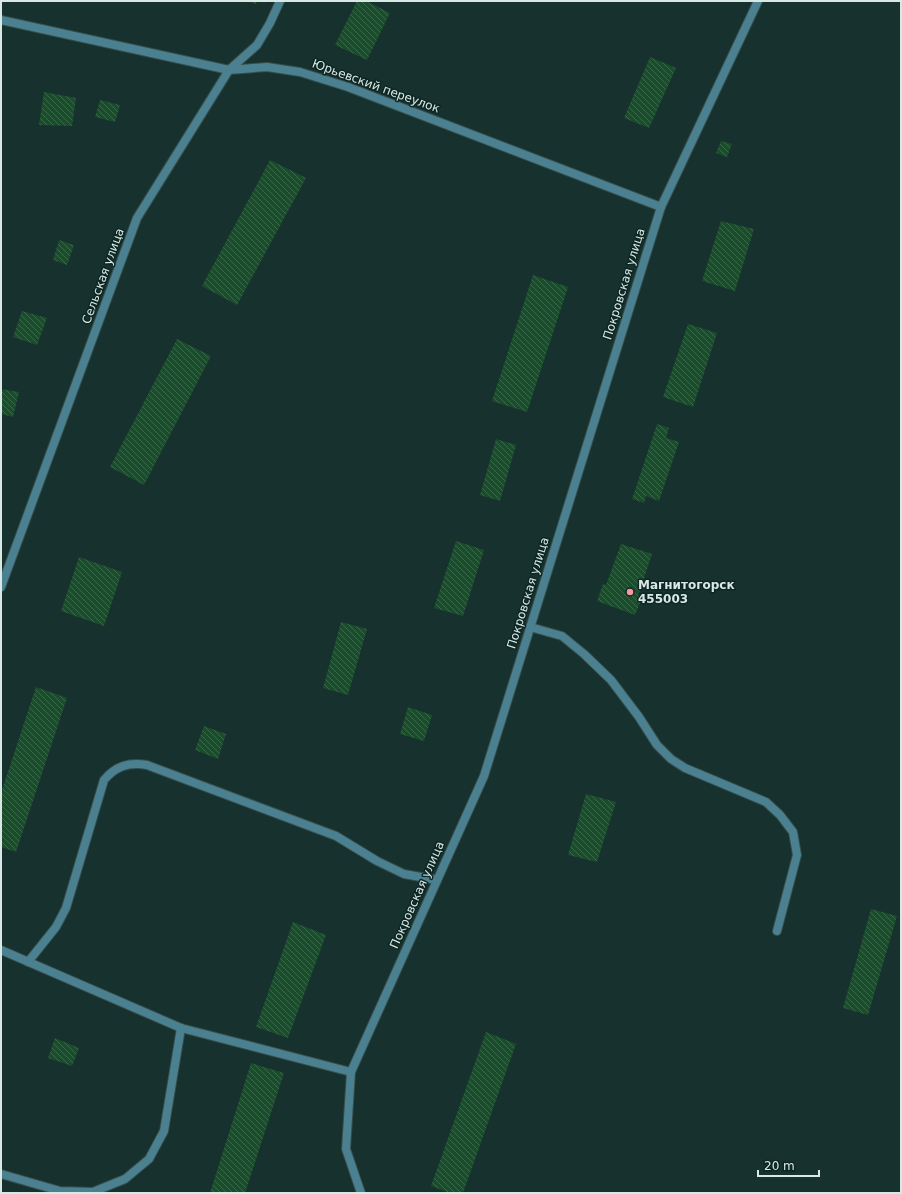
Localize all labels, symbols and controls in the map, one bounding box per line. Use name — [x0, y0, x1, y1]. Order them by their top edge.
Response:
street label: Юрьевский переулок — [310, 56, 442, 116]
street label: Сельская улица — [79, 226, 127, 326]
street label: Покровская улица — [600, 227, 648, 341]
street label: Покровская улица — [504, 536, 552, 650]
place label: Магнитогорск 455003 — [638, 578, 735, 606]
marker: Магнитогорск 455003 — [625, 587, 635, 597]
street label: Покровская улица — [387, 839, 447, 951]
scale bar — [758, 1152, 819, 1178]
text: 20 m — [764, 1159, 795, 1173]

